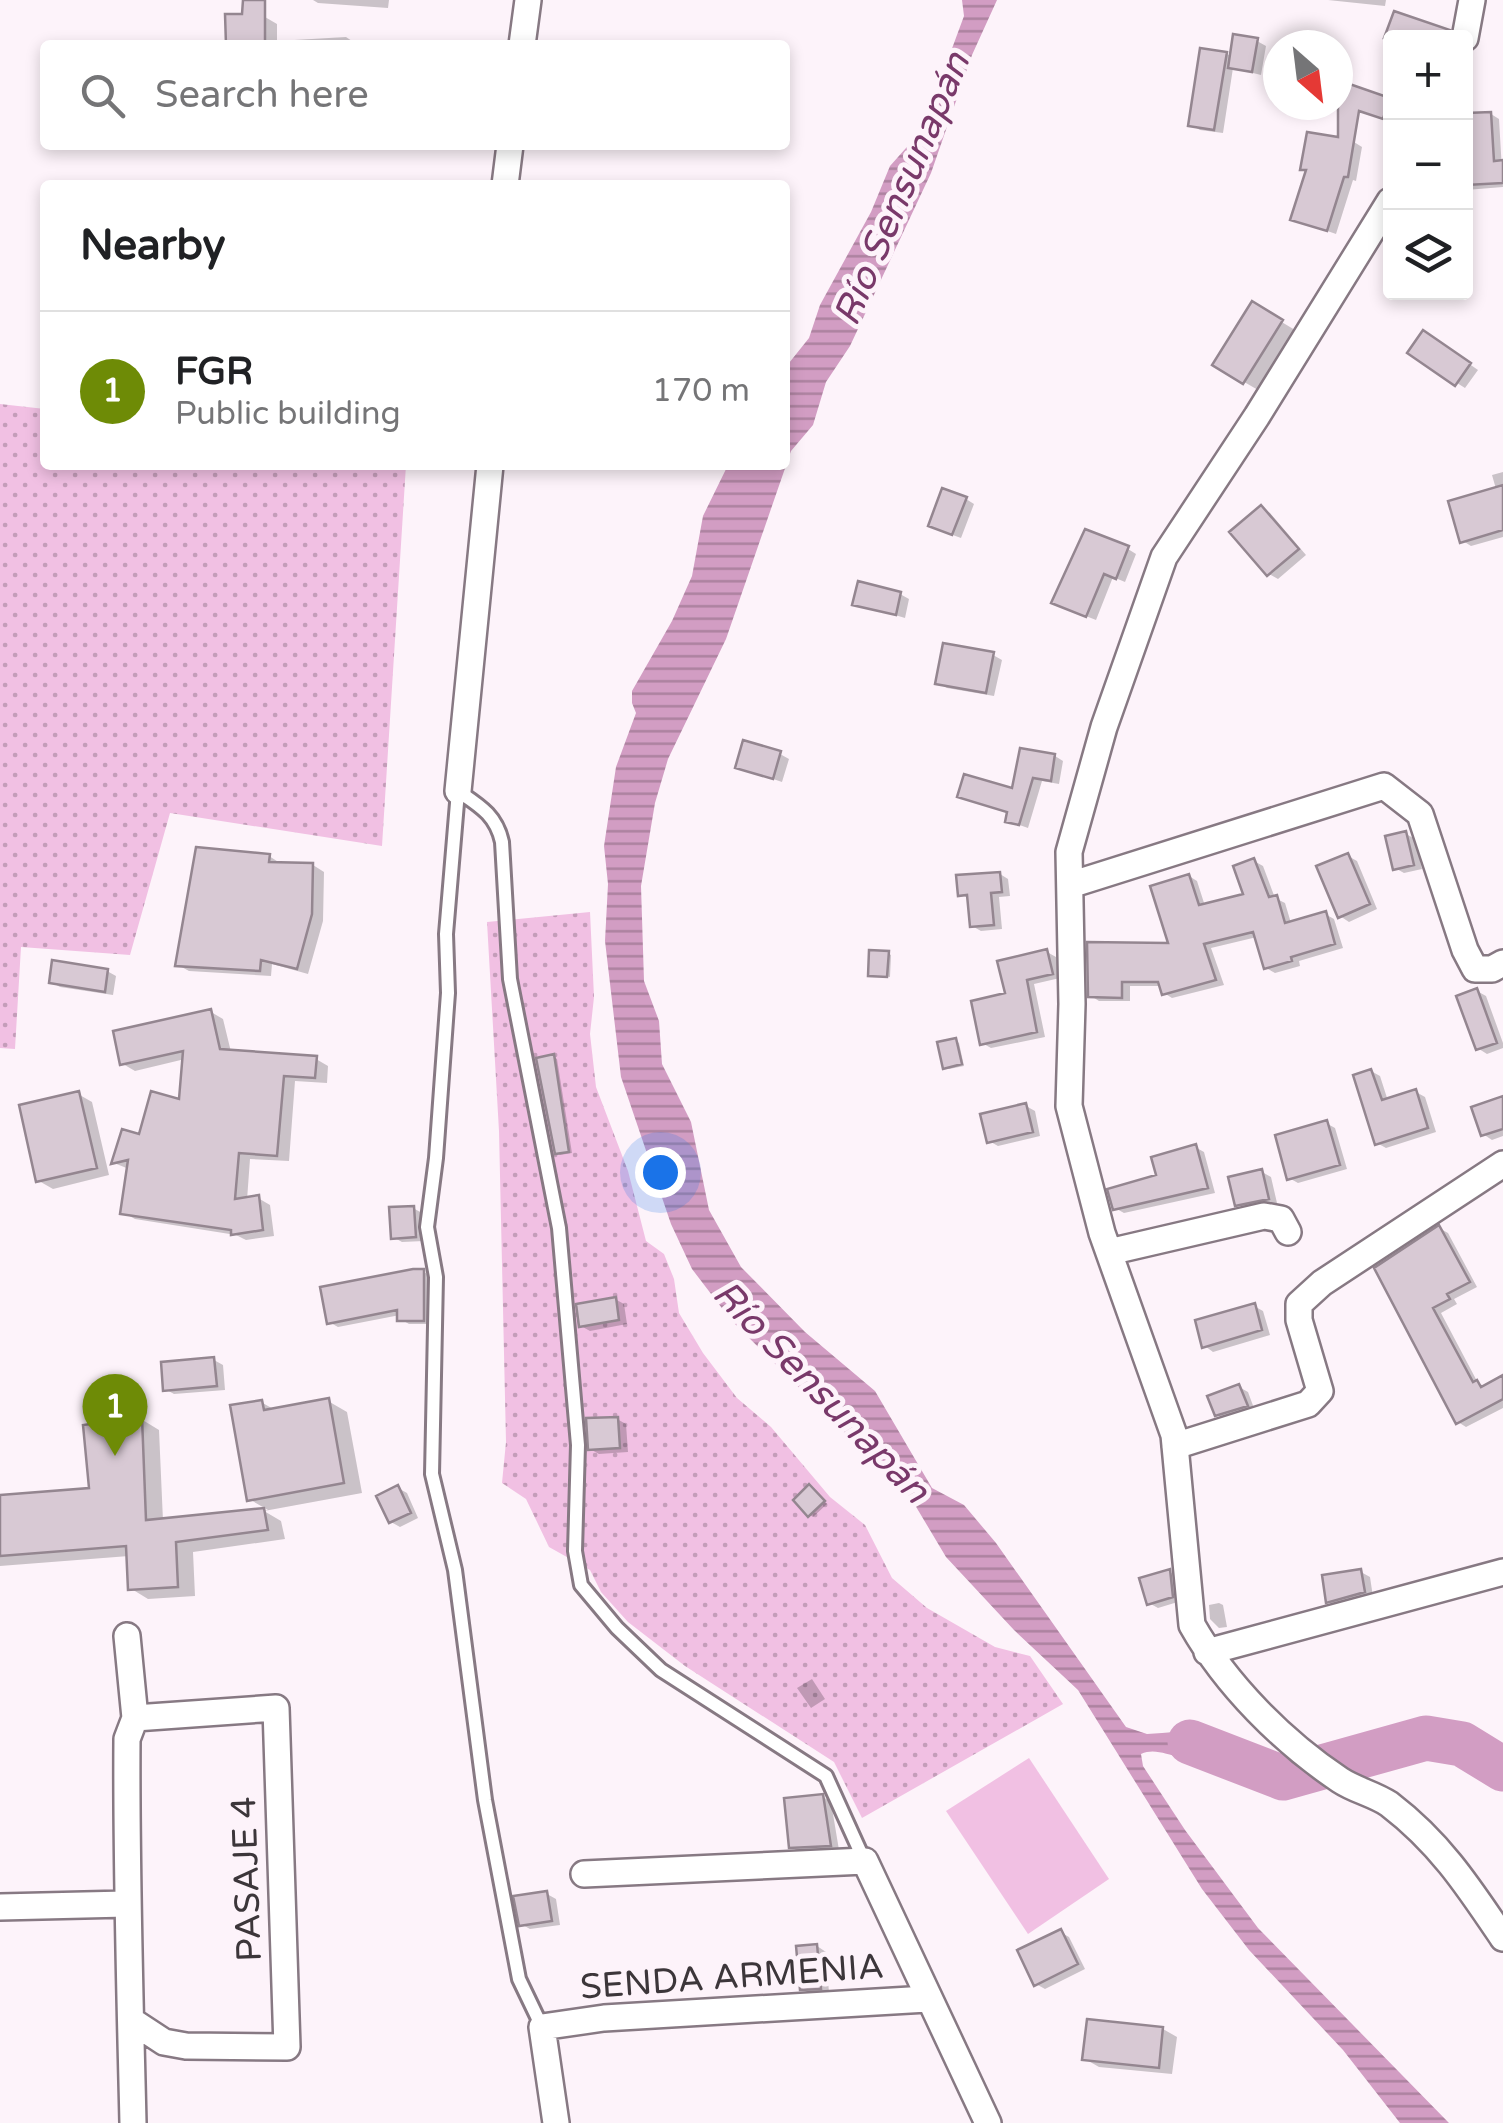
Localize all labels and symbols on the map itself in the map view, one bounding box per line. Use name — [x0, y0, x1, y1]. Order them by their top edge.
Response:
north arrow — [1263, 30, 1353, 120]
water label: Río Sensunapán — [824, 45, 981, 332]
your location — [635, 1147, 686, 1198]
water label: Río Sensunapán — [703, 1271, 940, 1514]
pin: 1 — [82, 1374, 148, 1456]
street label: PASAJE 4 — [223, 1796, 271, 1962]
street label: SENDA ARMENIA — [579, 1945, 885, 2009]

